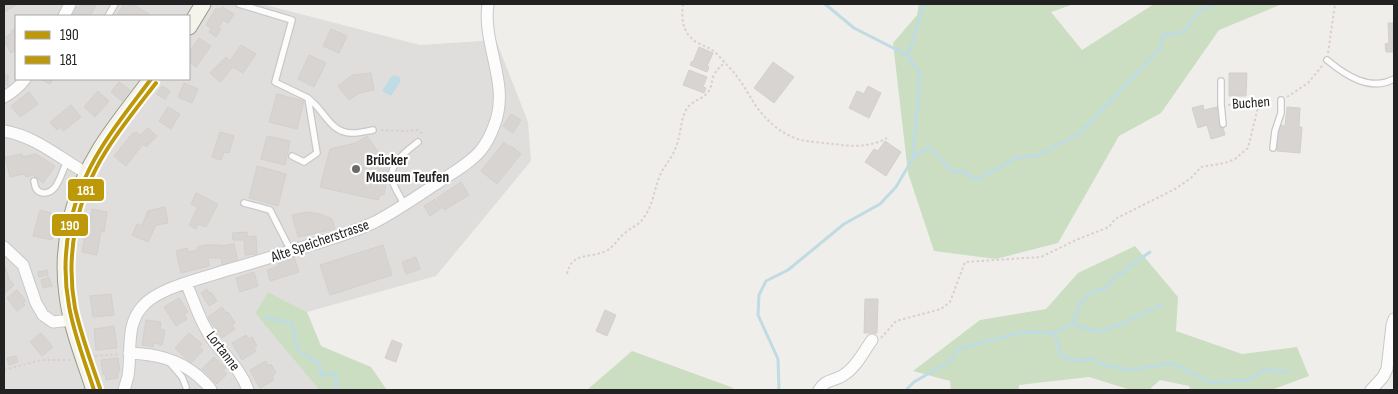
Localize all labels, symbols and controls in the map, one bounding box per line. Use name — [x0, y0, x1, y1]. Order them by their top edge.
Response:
legend — [15, 15, 190, 80]
text: 190 — [60, 26, 79, 45]
text: 181 — [60, 51, 78, 70]
street label: Buchen — [1231, 92, 1271, 114]
place label: Brücker Museum Teufen — [366, 151, 449, 187]
marker: Brücker Museum Teufen — [350, 163, 362, 175]
line badge: 181 — [67, 178, 105, 202]
text: 181 — [77, 182, 95, 199]
line badge: 190 — [51, 213, 89, 237]
street label: Alte Speicherstrasse — [267, 215, 372, 267]
text: 190 — [61, 217, 80, 234]
street label: Lortanne — [202, 327, 244, 375]

